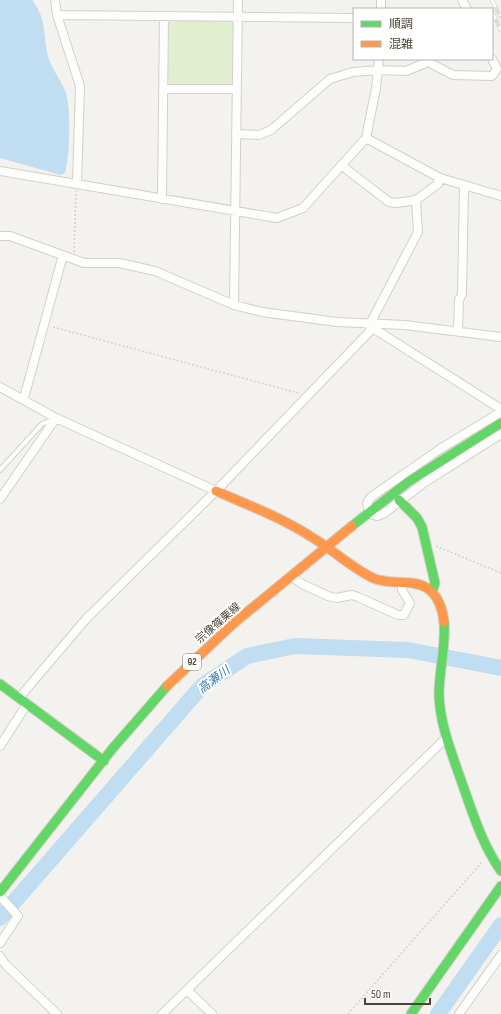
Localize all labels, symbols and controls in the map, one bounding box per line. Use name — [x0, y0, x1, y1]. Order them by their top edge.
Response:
legend — [353, 8, 493, 60]
text: 順調 — [389, 17, 413, 32]
text: 混雑 — [389, 37, 413, 52]
street label: 宗像篠栗線 — [193, 600, 243, 646]
road number: 92 — [183, 654, 201, 670]
water label: 高瀬川 — [195, 662, 234, 697]
scale bar — [365, 980, 430, 1006]
text: 50 m — [371, 987, 391, 1002]

